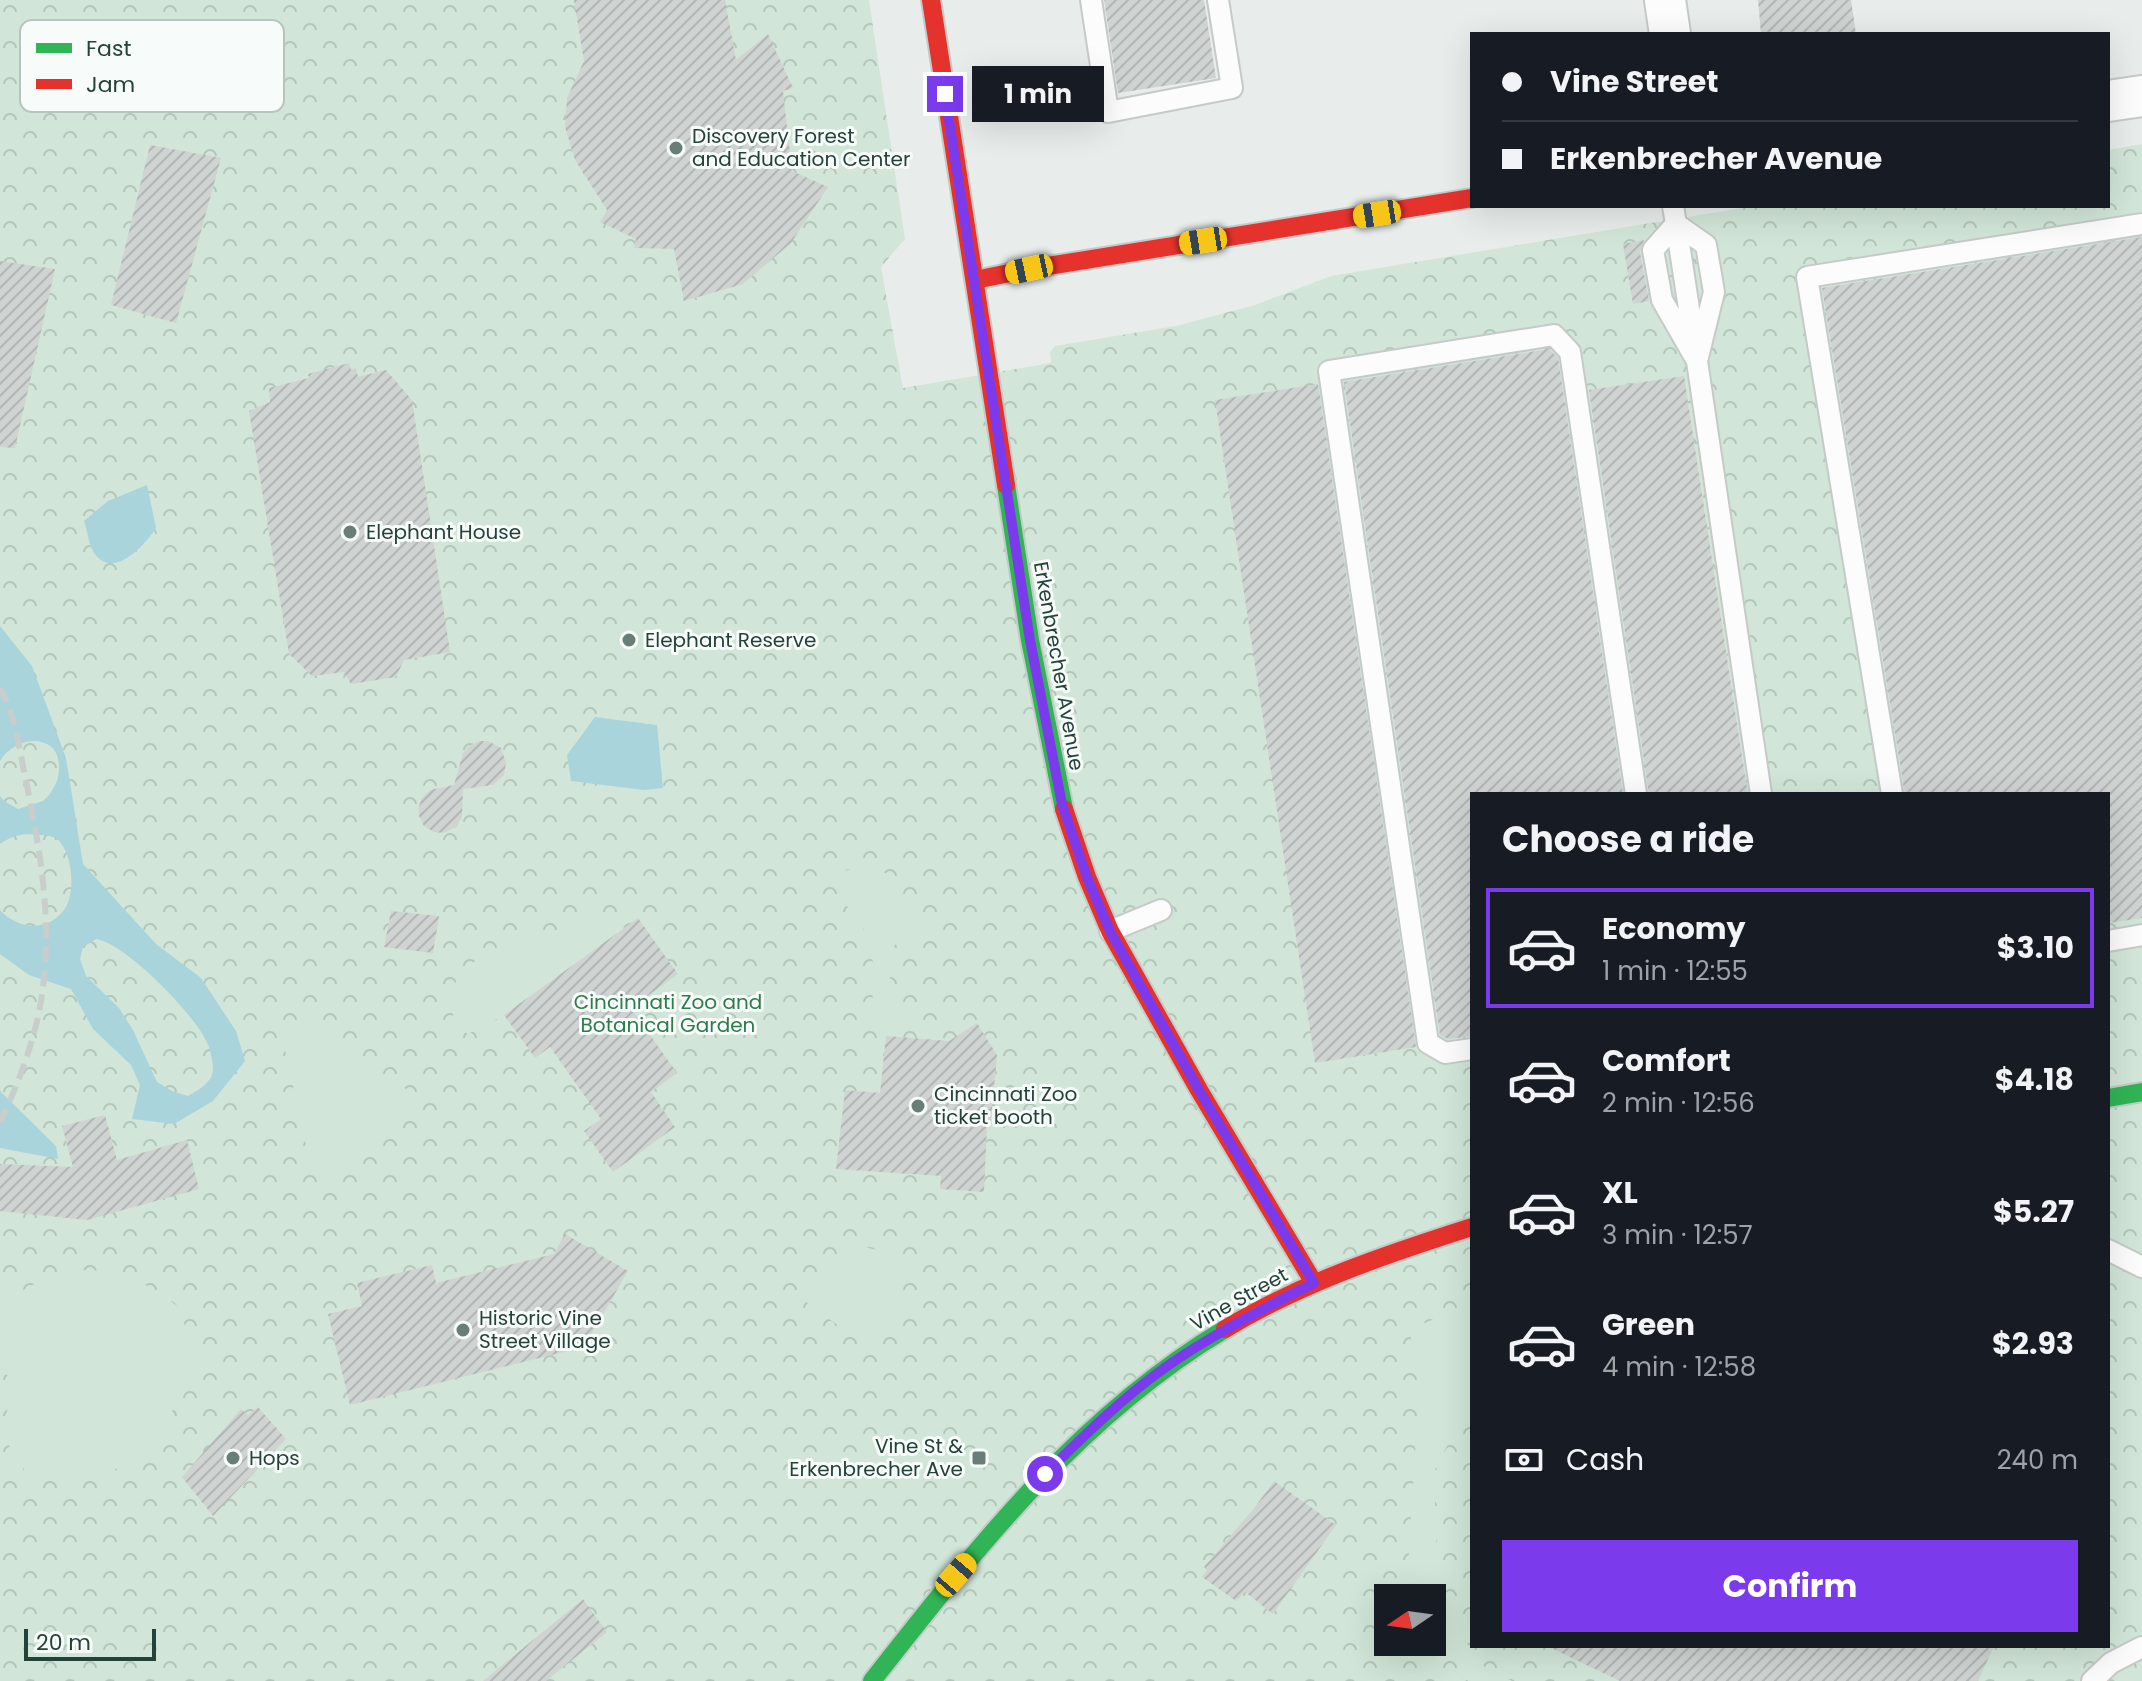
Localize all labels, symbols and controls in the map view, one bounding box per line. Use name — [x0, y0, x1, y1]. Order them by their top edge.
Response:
legend — [20, 20, 284, 112]
text: Fast — [86, 33, 131, 64]
text: Vine Street — [1550, 60, 1718, 103]
callout: 1 min — [973, 66, 1105, 122]
text: Jam — [86, 69, 135, 100]
route end — [927, 76, 963, 112]
text: 1 min — [1004, 76, 1072, 112]
place label: Discovery Forest and Education Center — [692, 122, 910, 173]
text: Erkenbrecher Avenue — [1550, 137, 1882, 180]
marker: Discovery Forest and Education Center — [667, 139, 685, 157]
car — [1351, 198, 1403, 230]
car — [1177, 225, 1229, 257]
car — [1003, 252, 1055, 286]
place label: Elephant House — [366, 518, 521, 546]
marker: Elephant House — [341, 523, 359, 541]
street label: Erkenbrecher Avenue — [1027, 559, 1091, 773]
place label: Elephant Reserve — [645, 626, 816, 654]
marker: Elephant Reserve — [620, 631, 638, 649]
text: Choose a ride — [1502, 814, 1754, 865]
text: Economy — [1602, 907, 1746, 950]
icon: car — [1506, 912, 1578, 984]
text: $3.10 — [1997, 926, 2074, 969]
text: 1 min · 12:55 — [1602, 953, 1748, 989]
park label: Cincinnati Zoo and Botanical Garden — [574, 988, 762, 1039]
text: Comfort — [1602, 1039, 1731, 1082]
icon: car — [1506, 1044, 1578, 1116]
text: $4.18 — [1995, 1058, 2074, 1101]
place label: Cincinnati Zoo ticket booth — [934, 1080, 1077, 1131]
text: 2 min · 12:56 — [1602, 1085, 1755, 1121]
marker: Cincinnati Zoo ticket booth — [909, 1097, 927, 1115]
text: XL — [1602, 1171, 1638, 1214]
icon: car — [1506, 1176, 1578, 1248]
text: $5.27 — [1993, 1190, 2074, 1233]
text: 3 min · 12:57 — [1602, 1217, 1753, 1253]
street label: Vine Street — [1185, 1261, 1293, 1337]
text: Green — [1602, 1303, 1695, 1346]
place label: Historic Vine Street Village — [479, 1304, 611, 1355]
icon: car — [1506, 1308, 1578, 1380]
marker: Historic Vine Street Village — [454, 1321, 472, 1339]
text: $2.93 — [1992, 1322, 2074, 1365]
text: 4 min · 12:58 — [1602, 1349, 1756, 1385]
place label: Vine St & Erkenbrecher Ave — [789, 1432, 963, 1483]
icon: cash — [1502, 1438, 1546, 1482]
text: Cash — [1566, 1438, 1644, 1481]
text: 240 m — [1997, 1442, 2078, 1478]
place label: Hops — [249, 1444, 300, 1472]
marker: Hops — [224, 1449, 242, 1467]
marker: Vine St & Erkenbrecher Ave — [970, 1449, 988, 1467]
route start — [1027, 1456, 1063, 1492]
button: Confirm — [1502, 1540, 2078, 1632]
car — [931, 1549, 981, 1601]
north arrow — [1374, 1584, 1446, 1656]
map controls — [1374, 1584, 1446, 1656]
scale bar — [24, 1625, 156, 1661]
text: 20 m — [36, 1627, 91, 1658]

